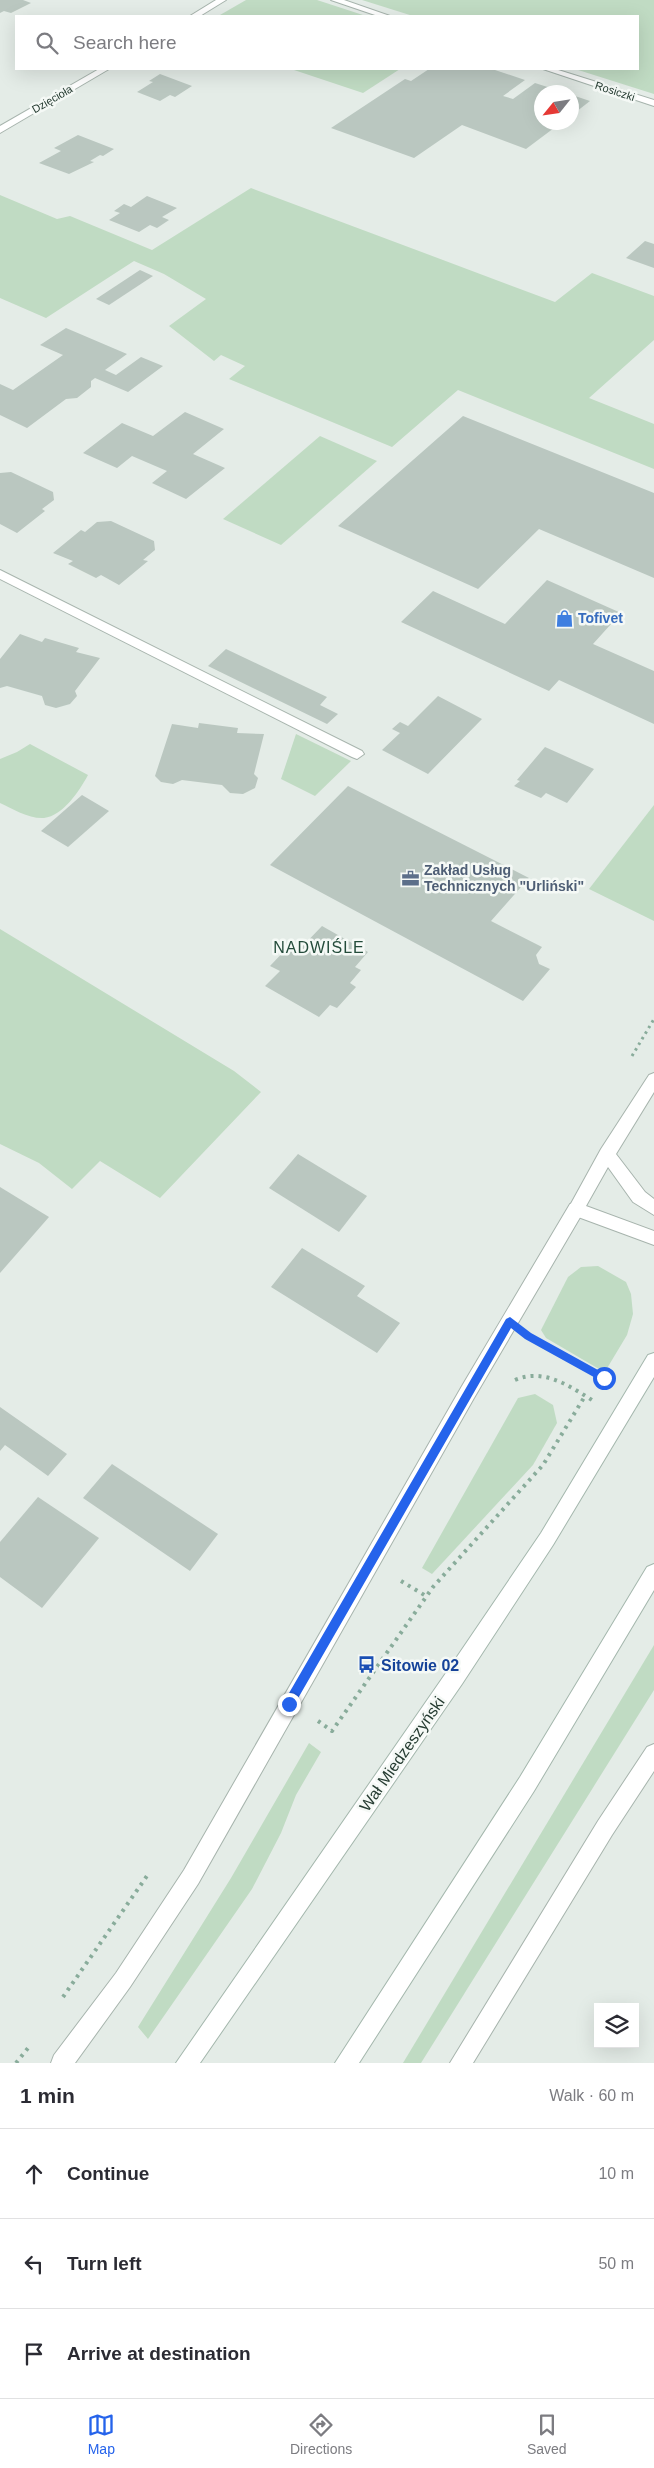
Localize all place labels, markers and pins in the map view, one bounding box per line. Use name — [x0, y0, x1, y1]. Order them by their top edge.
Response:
shop icon: Tofivet — [554, 608, 574, 628]
place label: Tofivet — [578, 610, 623, 626]
place label: Zakład Usług Technicznych "Urliński" — [424, 862, 584, 894]
office icon: Zakład Usług Technicznych "Urliński" — [400, 868, 420, 888]
bus stop icon: Sitowie 02 — [357, 1655, 377, 1675]
place label: Sitowie 02 — [381, 1657, 459, 1674]

